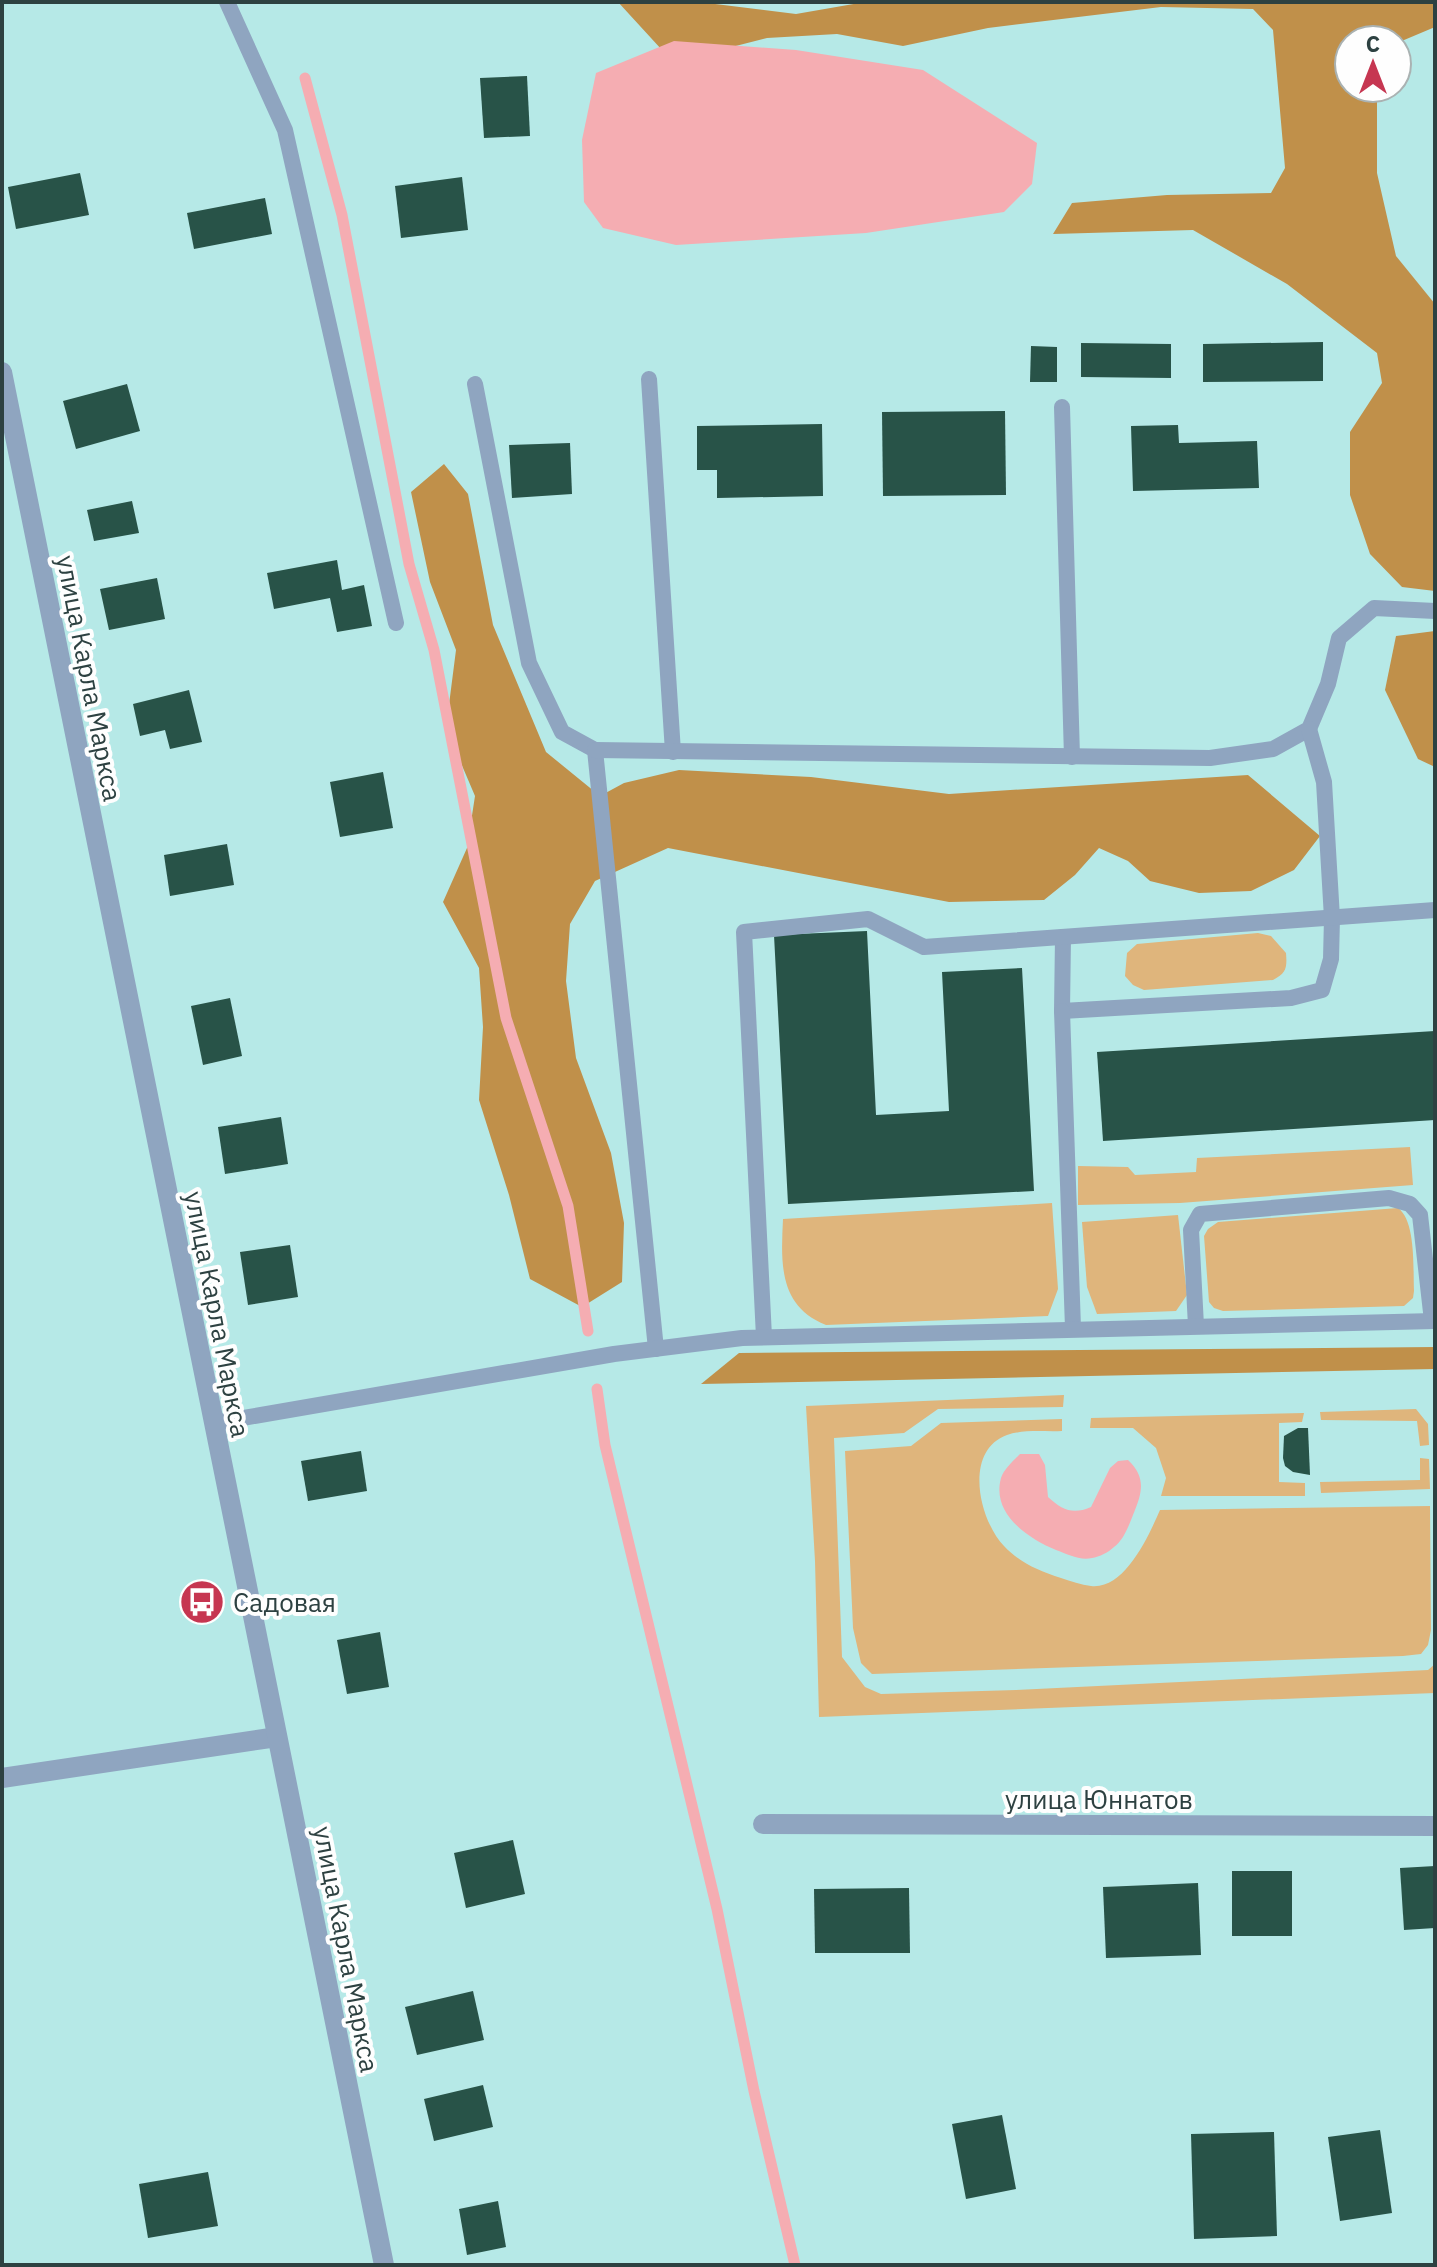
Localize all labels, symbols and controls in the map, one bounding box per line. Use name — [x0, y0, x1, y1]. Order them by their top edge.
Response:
north arrow — [1333, 24, 1413, 104]
text: С — [1366, 29, 1380, 58]
street label: улица Карла Маркса — [49, 552, 131, 804]
street label: улица Карла Маркса — [177, 1188, 259, 1440]
bus stop icon: Садовая — [178, 1578, 226, 1626]
place label: Садовая — [233, 1585, 336, 1619]
street label: улица Юннатов — [1005, 1782, 1193, 1816]
street label: улица Карла Маркса — [306, 1823, 388, 2075]

